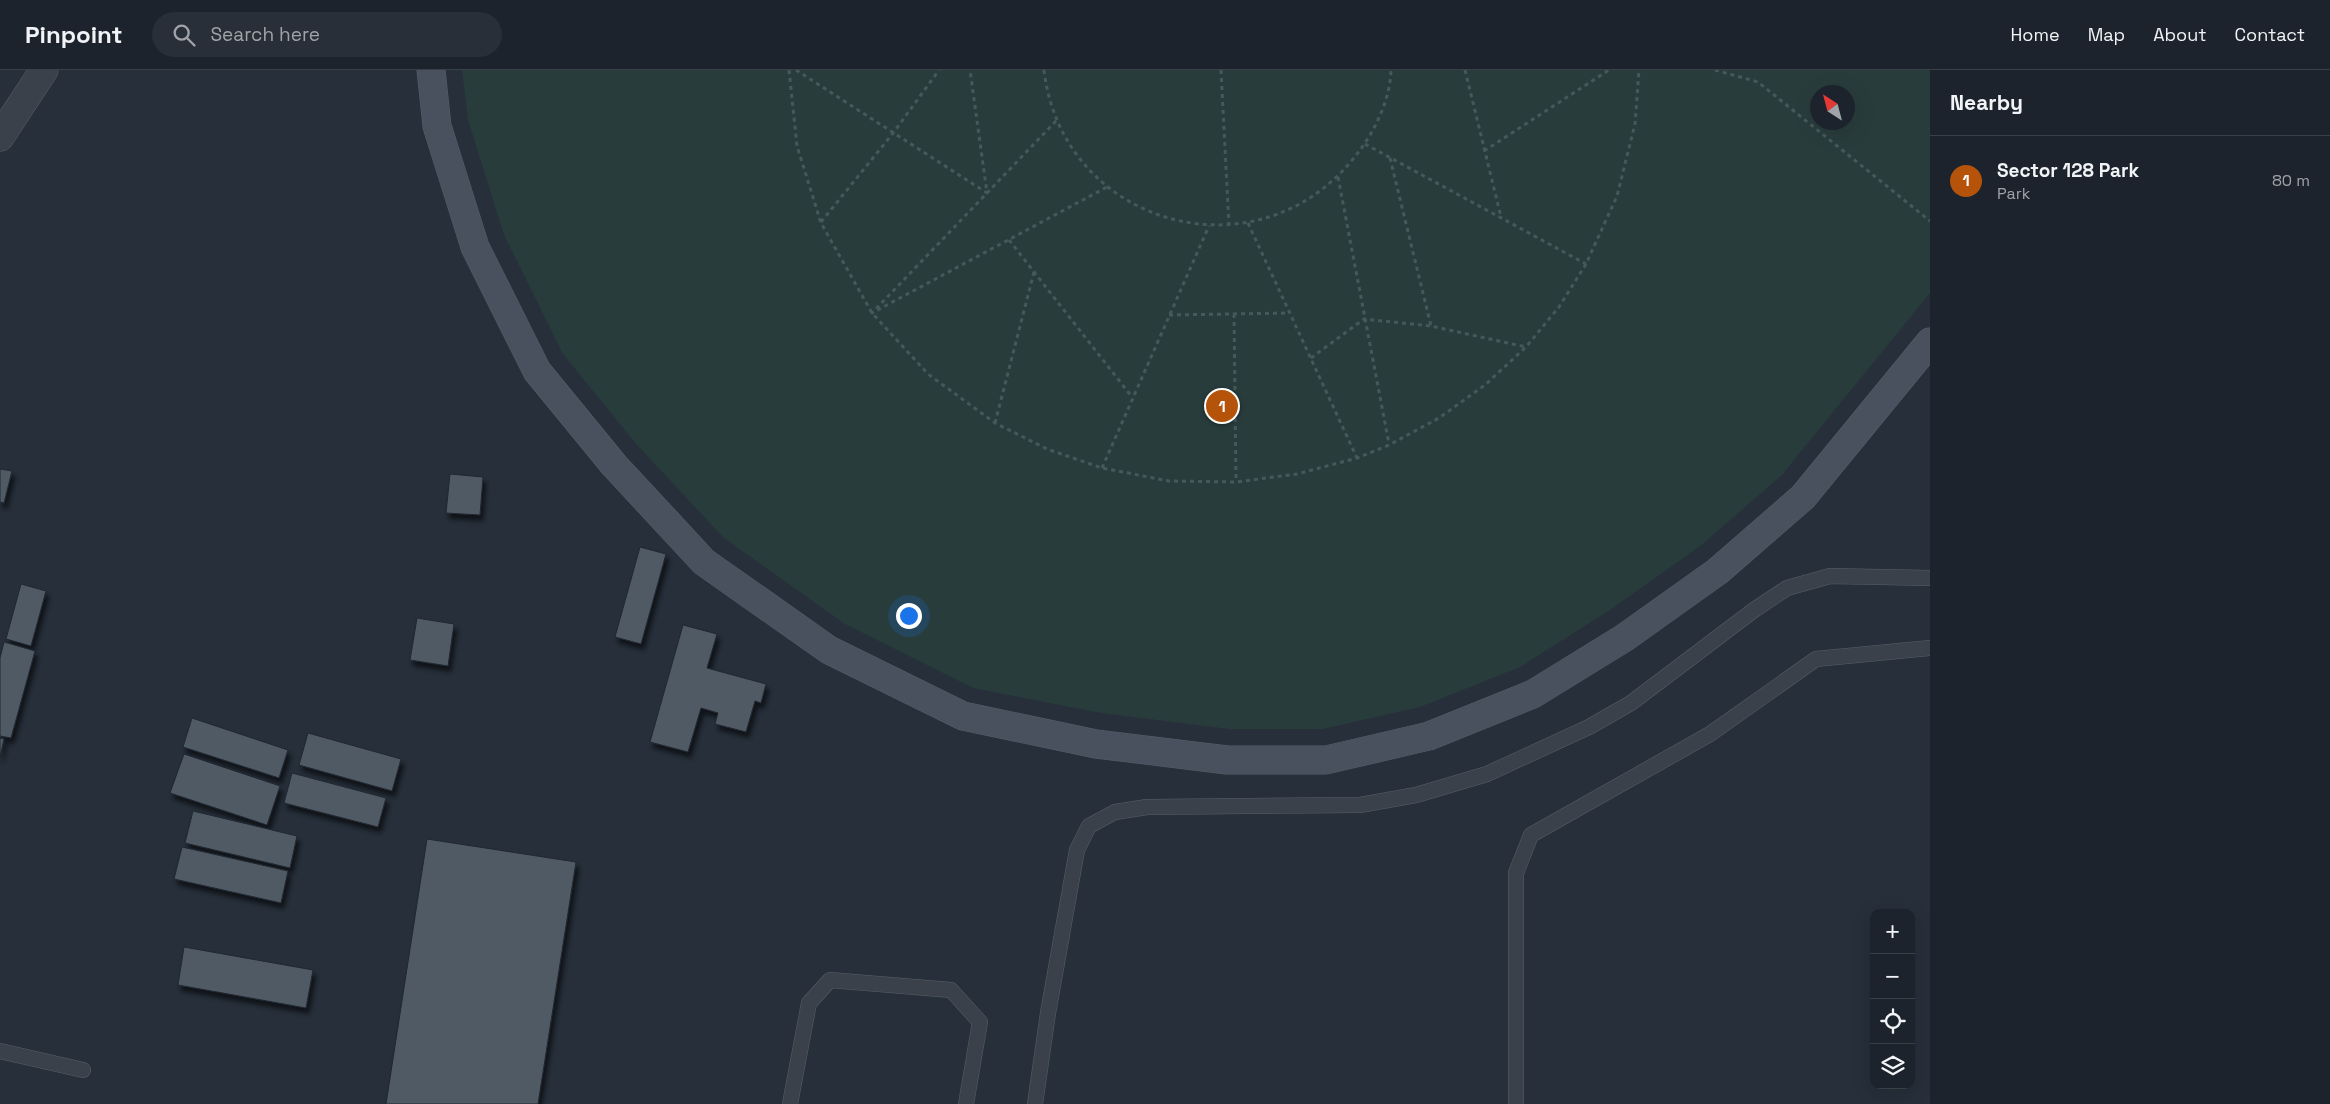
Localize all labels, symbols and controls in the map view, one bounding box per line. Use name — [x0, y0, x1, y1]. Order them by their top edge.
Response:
search box — [152, 12, 502, 57]
text: Pinpoint — [25, 19, 122, 50]
icon: search — [170, 21, 198, 49]
text: Search here — [210, 22, 320, 47]
text: Home — [2011, 23, 2060, 46]
text: Map — [2088, 23, 2125, 46]
text: About — [2153, 23, 2207, 46]
text: Contact — [2235, 23, 2305, 46]
north arrow — [1810, 85, 1855, 130]
text: Nearby — [1950, 89, 2023, 116]
text: Sector 128 Park — [1997, 158, 2139, 183]
text: 1 — [1962, 170, 1970, 191]
text: 80 m — [2272, 170, 2310, 191]
text: Park — [1997, 183, 2030, 204]
pin: 1 — [1206, 387, 1238, 425]
your location — [896, 603, 922, 629]
map controls — [1870, 909, 1915, 1089]
button: + — [1870, 909, 1915, 954]
button: − — [1870, 954, 1915, 999]
button: locate — [1870, 999, 1915, 1044]
button: layers — [1870, 1044, 1915, 1089]

